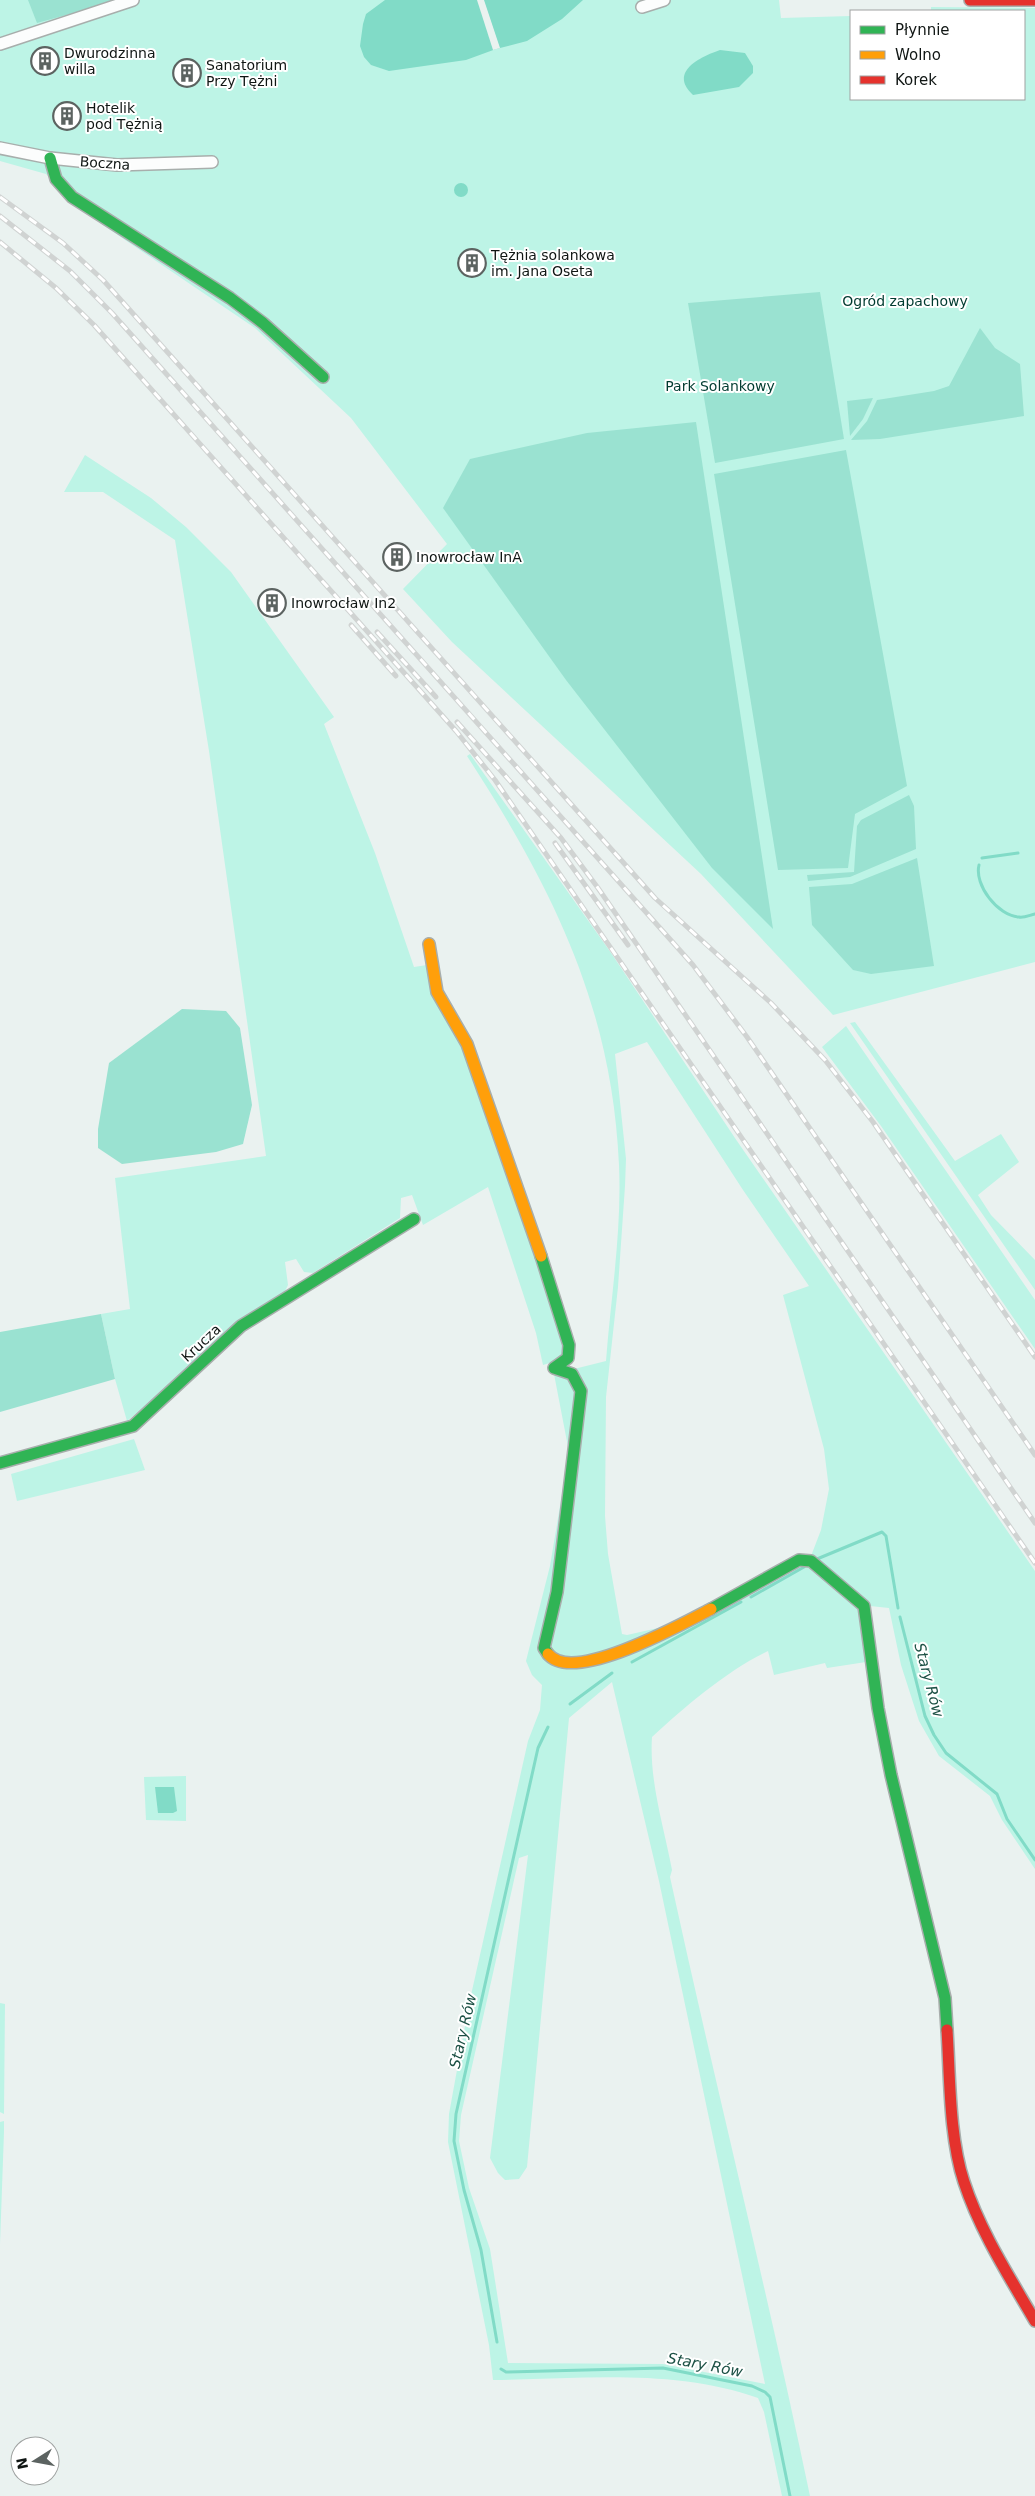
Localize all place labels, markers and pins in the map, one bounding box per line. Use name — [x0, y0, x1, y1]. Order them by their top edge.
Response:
place label: Dwurodzinna willa — [64, 45, 156, 77]
building icon: Dwurodzinna willa — [30, 46, 60, 76]
place label: Sanatorium Przy Tężni — [206, 57, 287, 89]
building icon: Sanatorium Przy Tężni — [172, 58, 202, 88]
place label: Hotelik pod Tężnią — [86, 100, 163, 132]
building icon: Hotelik pod Tężnią — [52, 101, 82, 131]
place label: Tężnia solankowa im. Jana Oseta — [490, 247, 615, 279]
building icon: Tężnia solankowa im. Jana Oseta — [457, 248, 487, 278]
building icon: Inowrocław InA — [382, 542, 412, 572]
place label: Inowrocław InA — [416, 549, 522, 565]
building icon: Inowrocław In2 — [257, 588, 287, 618]
place label: Inowrocław In2 — [291, 595, 396, 611]

